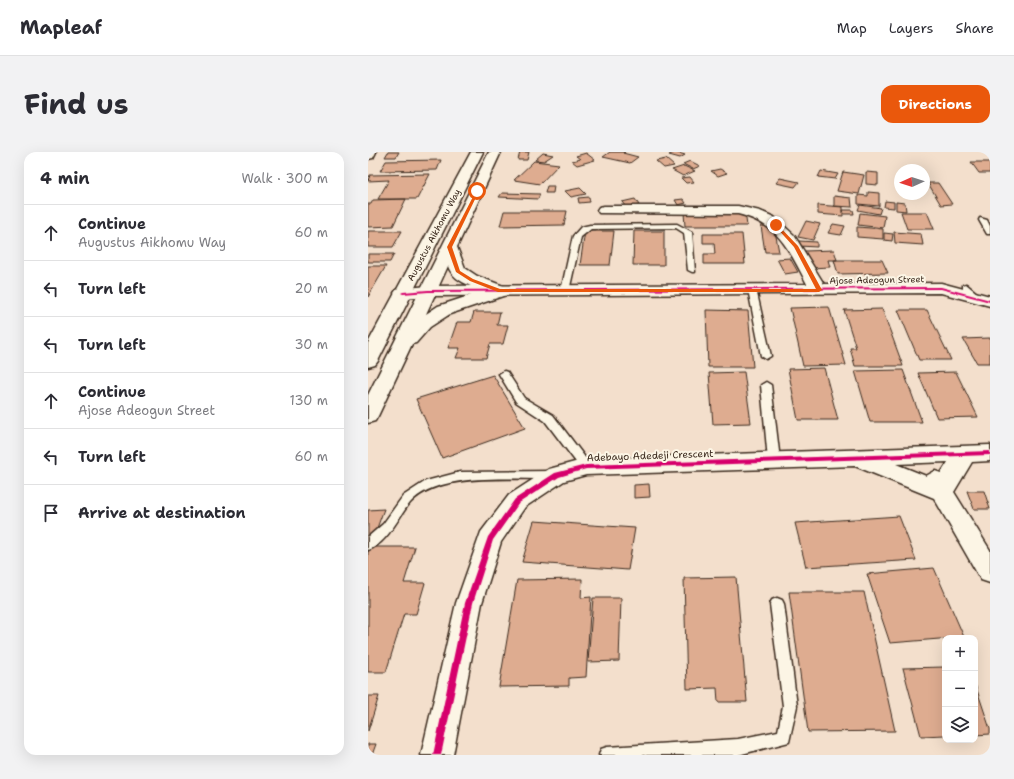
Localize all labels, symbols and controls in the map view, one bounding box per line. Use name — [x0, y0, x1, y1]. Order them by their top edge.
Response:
text: Mapleaf — [20, 15, 102, 40]
text: Map — [837, 19, 867, 37]
text: Layers — [889, 19, 933, 37]
text: Share — [955, 19, 994, 37]
text: Find us — [24, 85, 129, 123]
button: Directions — [881, 85, 990, 123]
north arrow — [894, 164, 930, 200]
text: 4 min — [40, 167, 90, 189]
text: Walk · 300 m — [241, 170, 328, 187]
route start — [468, 182, 486, 200]
street label: Augustus Aikhomu Way — [405, 187, 463, 283]
text: Continue — [78, 214, 146, 234]
route end — [767, 216, 785, 234]
icon: ahead — [40, 222, 62, 244]
text: 60 m — [295, 224, 328, 241]
text: Augustus Aikhomu Way — [78, 234, 226, 251]
street label: Ajose Adeogun Street — [829, 273, 925, 287]
icon: left — [40, 278, 62, 300]
text: Turn left — [78, 279, 146, 299]
text: 20 m — [295, 280, 328, 297]
icon: left — [40, 334, 62, 356]
text: Turn left — [78, 335, 146, 355]
text: 30 m — [294, 336, 328, 353]
text: Continue — [78, 382, 146, 402]
icon: ahead — [40, 390, 62, 412]
text: 130 m — [290, 392, 328, 409]
text: Ajose Adeogun Street — [78, 402, 215, 419]
icon: left — [40, 446, 62, 468]
text: Turn left — [78, 447, 146, 467]
street label: Adebayo Adedeji Crescent — [586, 447, 714, 464]
text: 60 m — [295, 448, 328, 465]
icon: arrive — [40, 502, 62, 524]
text: Arrive at destination — [78, 503, 246, 523]
map controls — [942, 635, 978, 743]
button: + — [942, 635, 978, 671]
button: − — [942, 671, 978, 707]
button: layers — [942, 707, 978, 743]

